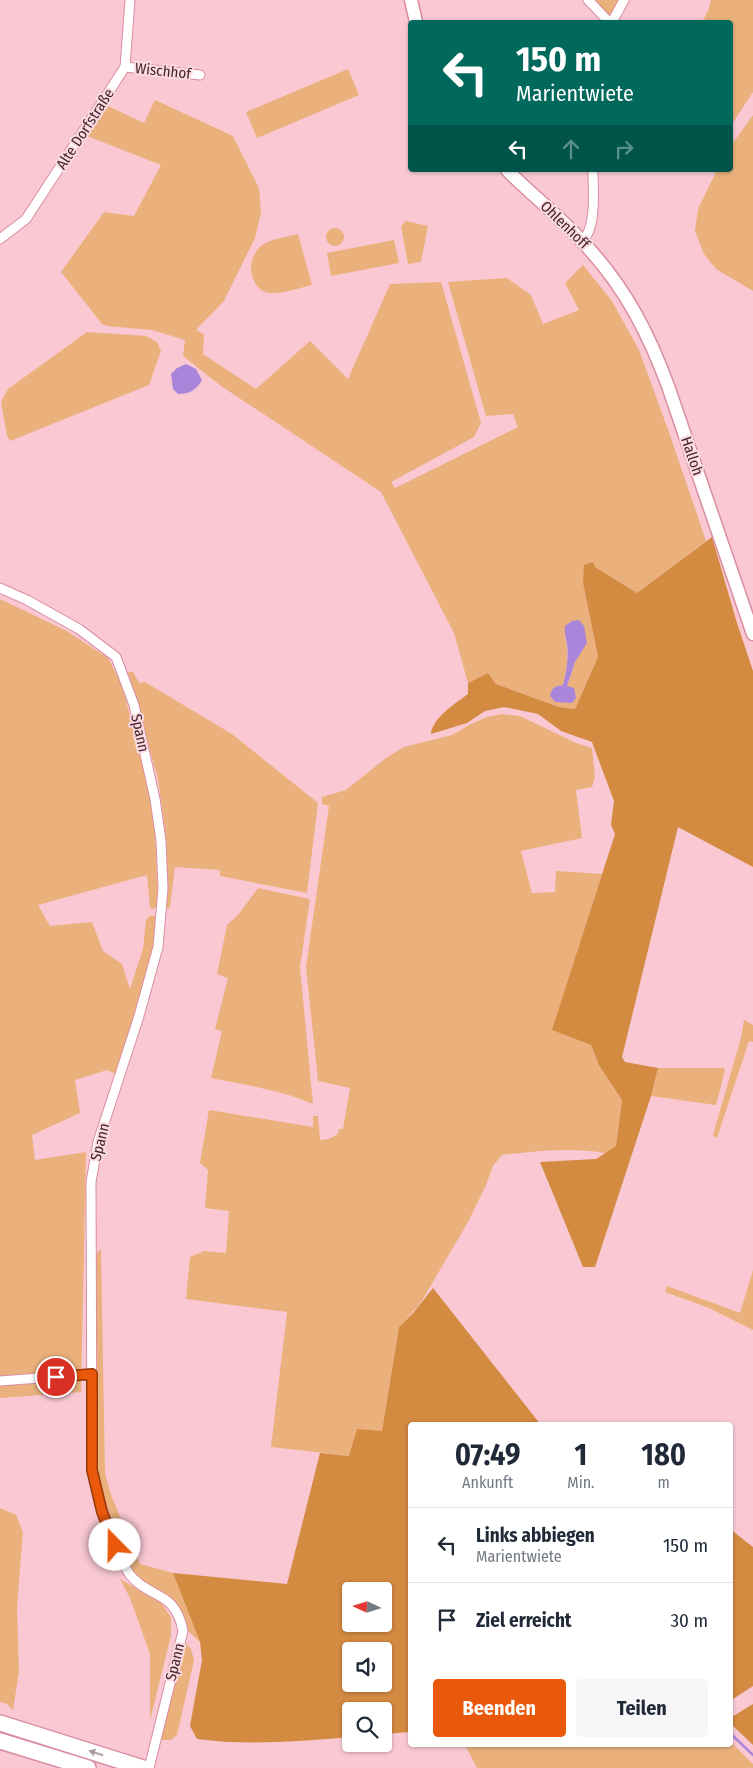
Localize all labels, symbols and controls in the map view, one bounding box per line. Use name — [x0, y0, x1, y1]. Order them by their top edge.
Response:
text: 150 m — [516, 38, 601, 80]
icon: left — [433, 40, 498, 105]
street label: Wischhof — [134, 59, 193, 83]
text: Marientwiete — [516, 80, 634, 107]
street label: Alte Dorfstraße — [52, 85, 118, 173]
icon: left — [504, 135, 532, 163]
icon: ahead — [557, 135, 585, 163]
icon: right — [610, 135, 638, 163]
street label: Ohlenhoff — [537, 197, 594, 254]
street label: Halloh — [677, 434, 707, 478]
street label: Spann — [127, 712, 153, 754]
street label: Spann — [87, 1121, 113, 1163]
pin — [35, 1356, 77, 1398]
icon: arrive — [42, 1363, 70, 1391]
text: 07:49 — [455, 1437, 521, 1473]
text: 1 — [575, 1437, 587, 1473]
text: 180 — [641, 1437, 686, 1473]
text: Ankunft — [462, 1473, 513, 1492]
text: Min. — [567, 1473, 595, 1492]
text: m — [658, 1473, 670, 1492]
position arrow — [88, 1518, 140, 1570]
text: Links abbiegen — [476, 1524, 595, 1547]
icon: left — [433, 1531, 461, 1559]
text: 150 m — [663, 1534, 708, 1557]
text: Marientwiete — [476, 1547, 562, 1566]
north arrow — [342, 1582, 392, 1632]
map controls — [342, 1582, 392, 1752]
icon: arrive — [433, 1606, 461, 1634]
text: Ziel erreicht — [476, 1609, 572, 1632]
text: 30 m — [670, 1609, 708, 1632]
street label: Spann — [162, 1641, 188, 1683]
button: sound — [342, 1642, 392, 1692]
button: Beenden — [433, 1679, 566, 1737]
button: Teilen — [576, 1679, 708, 1737]
button: search — [342, 1702, 392, 1752]
one-way arrow — [89, 1749, 104, 1757]

